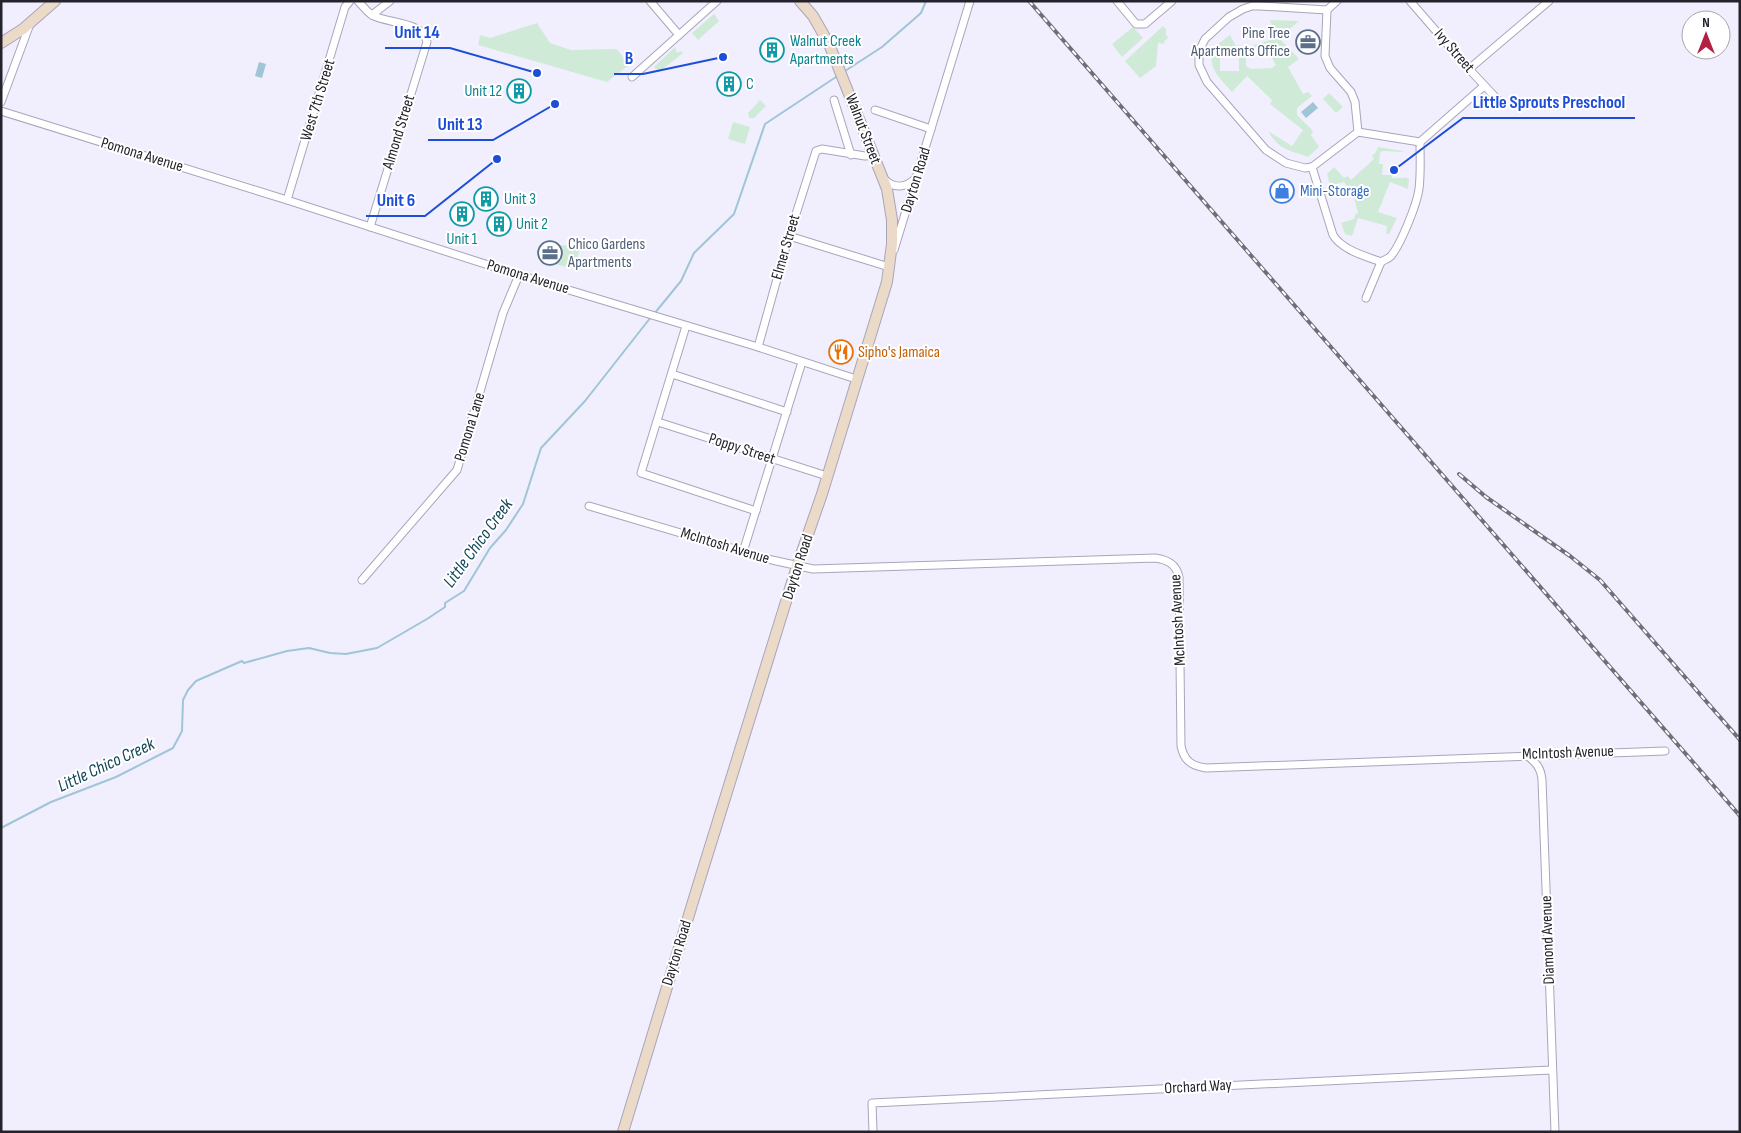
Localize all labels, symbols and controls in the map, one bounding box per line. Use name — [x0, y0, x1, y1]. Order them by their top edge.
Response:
north arrow — [1681, 10, 1731, 60]
text: N — [1702, 14, 1710, 31]
callout: Unit 14 — [385, 15, 450, 48]
text: Unit 14 — [394, 22, 440, 43]
place label: Pine Tree Apartments Office — [1190, 24, 1290, 61]
street label: Ivy Street — [1430, 25, 1478, 77]
office icon: Pine Tree Apartments Office — [1295, 29, 1321, 55]
place label: Walnut Creek Apartments — [789, 32, 861, 69]
building icon: Walnut Creek Apartments — [759, 37, 785, 63]
callout: B — [614, 41, 643, 74]
text: B — [625, 48, 634, 69]
street label: West 7th Street — [297, 57, 339, 143]
building icon: C — [716, 71, 742, 97]
place label: C — [746, 75, 754, 94]
building icon: Unit 12 — [506, 78, 532, 104]
place label: Unit 12 — [464, 82, 502, 101]
callout: Little Sprouts Preschool — [1463, 85, 1635, 118]
street label: Walnut Street — [841, 91, 885, 167]
street label: Almond Street — [378, 92, 419, 172]
text: Little Sprouts Preschool — [1473, 92, 1625, 113]
callout: Unit 13 — [428, 107, 493, 140]
text: Unit 13 — [438, 114, 482, 135]
street label: Pomona Avenue — [99, 133, 185, 177]
street label: Dayton Road — [897, 145, 935, 215]
shop icon: Mini-Storage — [1269, 178, 1295, 204]
place label: Mini-Storage — [1300, 182, 1370, 201]
callout: Unit 6 — [366, 183, 425, 216]
building icon: Unit 3 — [473, 186, 499, 212]
text: Unit 6 — [377, 190, 415, 211]
place label: Unit 3 — [504, 190, 536, 209]
building icon: Unit 1 — [449, 201, 475, 227]
building icon: Unit 2 — [486, 211, 512, 237]
street label: Elmer Street — [768, 212, 804, 282]
place label: Unit 2 — [516, 215, 548, 234]
place label: Unit 1 — [447, 230, 478, 249]
place label: Chico Gardens Apartments — [567, 235, 645, 272]
office icon: Chico Gardens Apartments — [537, 240, 563, 266]
street label: Pomona Avenue — [485, 255, 571, 299]
restaurant icon: Sipho's Jamaica — [828, 339, 854, 365]
place label: Sipho's Jamaica — [858, 343, 940, 362]
street label: Pomona Lane — [451, 390, 489, 464]
street label: Poppy Street — [706, 429, 778, 469]
water label: Little Chico Creek — [439, 494, 518, 591]
street label: McIntosh Avenue — [678, 524, 772, 568]
street label: Dayton Road — [779, 532, 817, 602]
street label: McIntosh Avenue — [1166, 574, 1190, 666]
water label: Little Chico Creek — [54, 733, 159, 797]
street label: McIntosh Avenue — [1522, 742, 1614, 764]
street label: Diamond Avenue — [1537, 895, 1559, 985]
street label: Dayton Road — [658, 918, 696, 988]
street label: Orchard Way — [1164, 1076, 1232, 1098]

